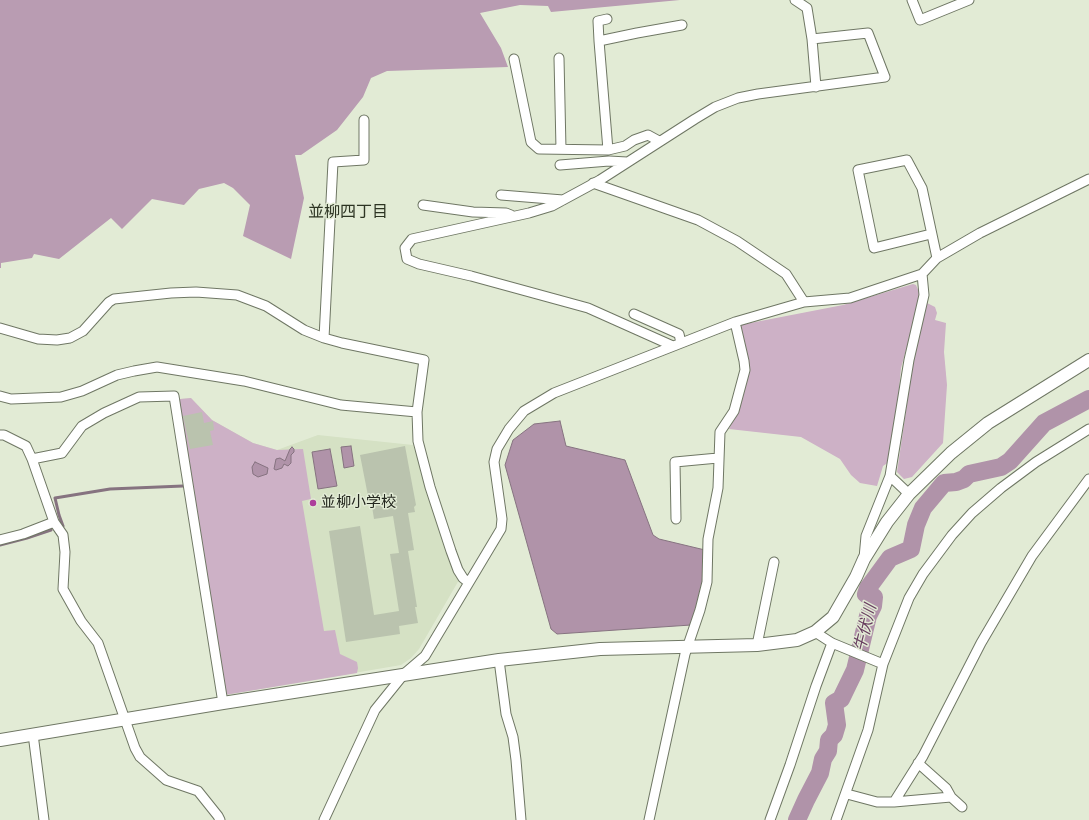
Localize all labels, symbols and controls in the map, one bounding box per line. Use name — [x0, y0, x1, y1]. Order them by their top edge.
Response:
district label: 並柳四丁目 — [308, 203, 388, 223]
place label: 並柳小学校 — [321, 494, 396, 512]
marker: 並柳小学校 — [308, 498, 318, 508]
water label: 牛伏川 — [851, 602, 881, 654]

